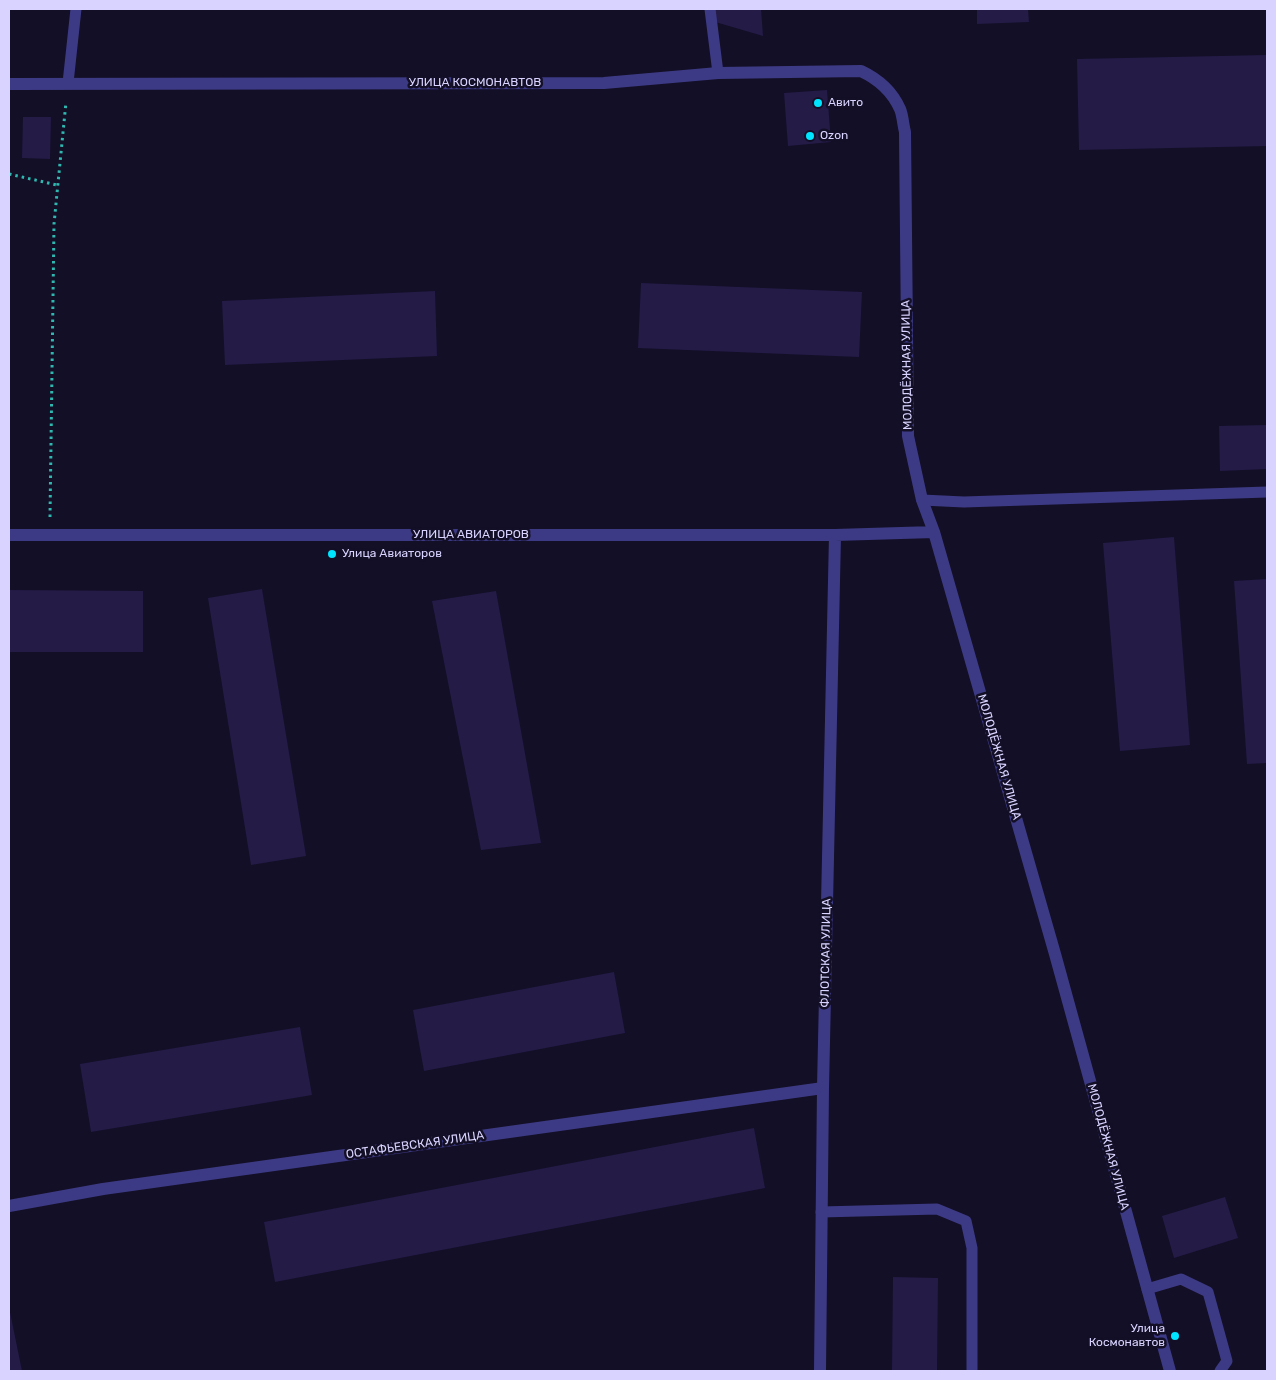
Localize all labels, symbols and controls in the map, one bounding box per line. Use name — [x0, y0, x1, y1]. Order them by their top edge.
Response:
street label: УЛИЦА КОСМОНАВТОВ — [409, 76, 541, 90]
place label: Авито — [828, 96, 863, 110]
marker: Авито — [812, 97, 824, 109]
place label: Ozon — [820, 129, 848, 143]
marker: Ozon — [804, 130, 816, 142]
street label: МОЛОДЁЖНАЯ УЛИЦА — [899, 300, 915, 430]
street label: УЛИЦА АВИАТОРОВ — [413, 528, 529, 542]
place label: Улица Авиаторов — [342, 547, 442, 561]
marker: Улица Авиаторов — [326, 548, 338, 560]
street label: МОЛОДЁЖНАЯ УЛИЦА — [974, 692, 1024, 822]
street label: ФЛОТСКАЯ УЛИЦА — [818, 898, 834, 1008]
street label: МОЛОДЁЖНАЯ УЛИЦА — [1084, 1082, 1132, 1212]
street label: ОСТАФЬЕВСКАЯ УЛИЦА — [345, 1128, 485, 1162]
place label: Улица Космонавтов — [1089, 1322, 1165, 1350]
marker: Улица Космонавтов — [1169, 1330, 1181, 1342]

